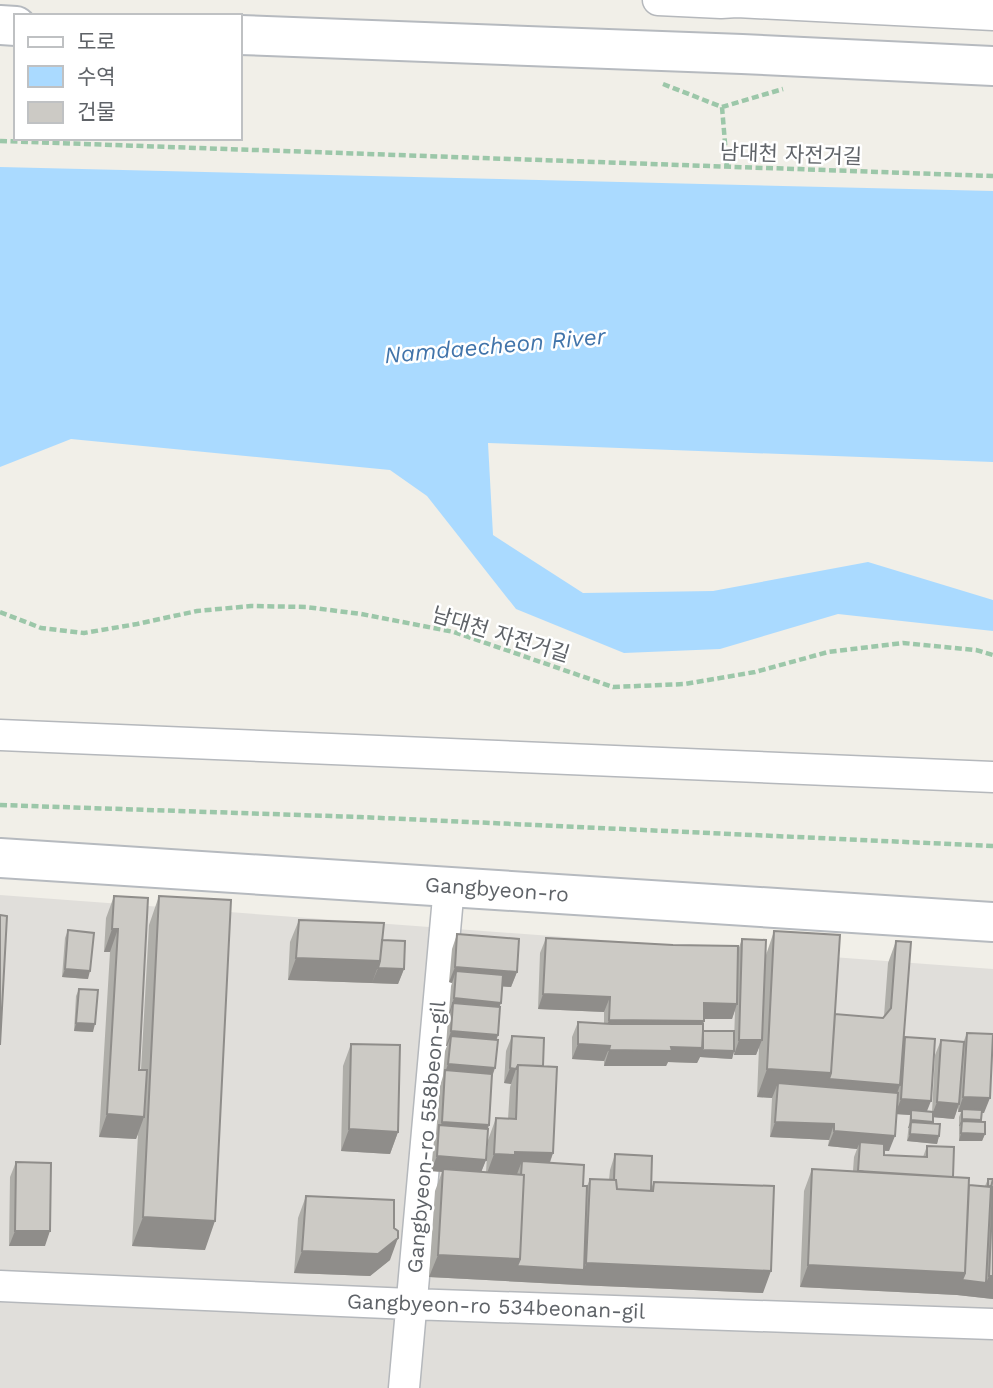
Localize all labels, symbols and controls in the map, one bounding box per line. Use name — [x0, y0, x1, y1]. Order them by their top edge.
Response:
legend — [14, 14, 242, 140]
text: 도로 — [77, 29, 116, 54]
text: 수역 — [77, 64, 116, 89]
text: 건물 — [77, 99, 116, 124]
street label: 남대천 자전거길 — [719, 139, 863, 169]
water label: Namdaecheon River — [383, 323, 608, 369]
street label: 남대천 자전거길 — [429, 601, 573, 667]
street label: Gangbyeon-ro — [424, 872, 570, 906]
street label: Gangbyeon-ro 558beon-gil — [402, 999, 450, 1274]
street label: Gangbyeon-ro 534beonan-gil — [346, 1288, 646, 1324]

